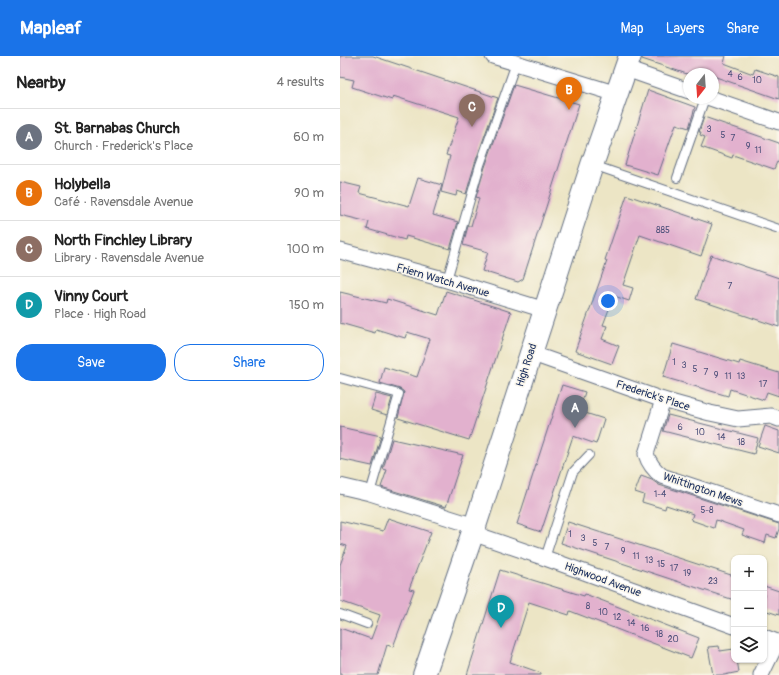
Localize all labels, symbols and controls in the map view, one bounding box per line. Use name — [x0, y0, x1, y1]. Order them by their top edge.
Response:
text: Mapleaf — [20, 16, 82, 40]
text: Map — [621, 20, 644, 37]
text: Layers — [666, 20, 704, 37]
text: Share — [726, 20, 759, 37]
north arrow — [683, 68, 719, 104]
house number: 4 — [727, 69, 733, 80]
text: Nearby — [16, 72, 65, 93]
house number: 6 — [737, 72, 743, 83]
text: 4 results — [277, 74, 324, 90]
house number: 10 — [752, 75, 762, 86]
pin: B — [556, 77, 582, 110]
pin: C — [459, 94, 485, 127]
text: St. Barnabas Church — [54, 119, 180, 138]
house number: 3 — [706, 124, 712, 135]
text: A — [25, 129, 33, 145]
text: 60 m — [293, 129, 324, 145]
house number: 5 — [721, 130, 726, 141]
house number: 7 — [731, 133, 736, 144]
text: Church · Frederick's Place — [54, 138, 193, 154]
house number: 9 — [746, 141, 751, 152]
house number: 11 — [754, 145, 762, 156]
text: Holybella — [54, 175, 110, 194]
text: B — [25, 185, 33, 201]
text: 90 m — [294, 185, 324, 201]
text: Café · Ravensdale Avenue — [54, 194, 193, 210]
house number: 885 — [656, 225, 670, 236]
text: North Finchley Library — [54, 231, 192, 250]
text: C — [25, 241, 33, 257]
text: 100 m — [287, 241, 324, 257]
text: Library · Ravensdale Avenue — [54, 250, 204, 266]
street label: Friern Watch Avenue — [395, 261, 491, 300]
house number: 7 — [728, 281, 733, 292]
text: Vinny Court — [54, 287, 128, 306]
your location — [598, 291, 618, 311]
text: D — [25, 297, 33, 313]
text: 150 m — [289, 297, 324, 313]
text: Place · High Road — [54, 306, 146, 322]
street label: High Road — [513, 342, 540, 389]
button: Save — [16, 344, 166, 381]
button: Share — [174, 344, 324, 381]
house number: 1 — [672, 357, 676, 368]
house number: 3 — [681, 360, 687, 371]
house number: 5 — [693, 364, 698, 375]
house number: 7 — [704, 367, 709, 378]
house number: 9 — [714, 370, 719, 381]
house number: 11 — [724, 371, 732, 382]
house number: 13 — [737, 371, 745, 382]
street label: Frederick's Place — [614, 377, 692, 414]
house number: 17 — [759, 379, 767, 390]
pin: A — [562, 395, 588, 428]
house number: 6 — [677, 422, 683, 433]
house number: 10 — [695, 427, 705, 438]
house number: 14 — [717, 432, 726, 443]
house number: 18 — [737, 437, 745, 448]
street label: Whittington Mews — [661, 470, 745, 509]
house number: 1-4 — [654, 489, 667, 500]
house number: 5-8 — [700, 505, 714, 516]
house number: 1 — [568, 529, 572, 540]
house number: 3 — [580, 533, 586, 544]
house number: 5 — [593, 538, 598, 549]
house number: 7 — [605, 542, 610, 553]
house number: 9 — [621, 546, 626, 557]
house number: 11 — [632, 551, 640, 562]
house number: 13 — [645, 555, 653, 566]
map controls — [731, 555, 767, 663]
button: + — [731, 555, 767, 591]
house number: 15 — [657, 559, 665, 570]
street label: Highwood Avenue — [563, 560, 643, 600]
house number: 17 — [670, 563, 678, 574]
house number: 19 — [683, 568, 691, 579]
house number: 23 — [708, 576, 718, 587]
button: − — [731, 591, 767, 627]
pin: D — [488, 595, 514, 628]
house number: 8 — [586, 601, 591, 612]
house number: 10 — [598, 607, 608, 618]
house number: 12 — [613, 612, 621, 623]
house number: 14 — [627, 618, 636, 629]
house number: 16 — [641, 623, 649, 634]
button: layers — [731, 627, 767, 663]
house number: 18 — [655, 629, 663, 640]
house number: 20 — [667, 634, 679, 645]

